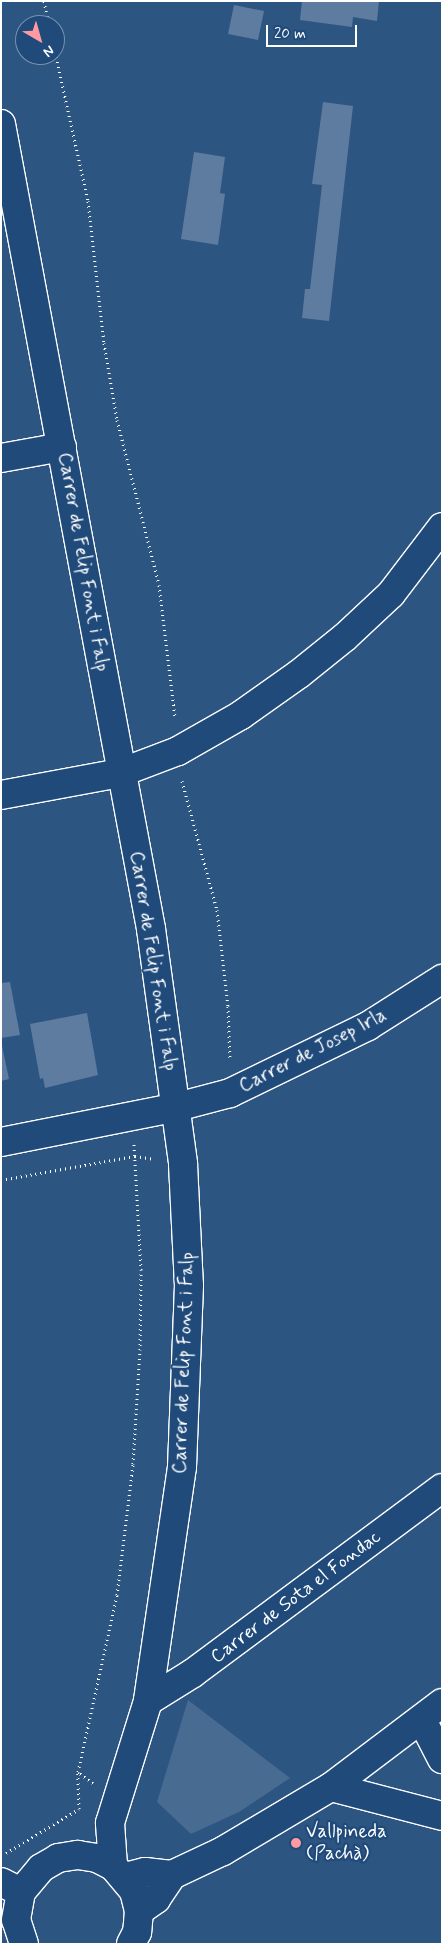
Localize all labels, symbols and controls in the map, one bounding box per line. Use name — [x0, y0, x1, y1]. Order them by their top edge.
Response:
north arrow — [15, 15, 65, 65]
scale bar — [268, 15, 359, 47]
text: 20 m — [274, 24, 306, 44]
text: N — [39, 41, 58, 61]
street label: Carrer de Felip Font i Falp — [53, 456, 113, 668]
street label: Carrer de Felip Font i Falp — [125, 855, 181, 1067]
street label: Carrer de Josep Irla — [234, 1003, 392, 1099]
street label: Carrer de Felip Font i Falp — [169, 1257, 199, 1469]
street label: Carrer de Sota el Fondac — [210, 1528, 382, 1666]
place label: Vallpineda (Pachà) — [306, 1821, 387, 1865]
marker: Vallpineda (Pachà) — [290, 1837, 302, 1849]

